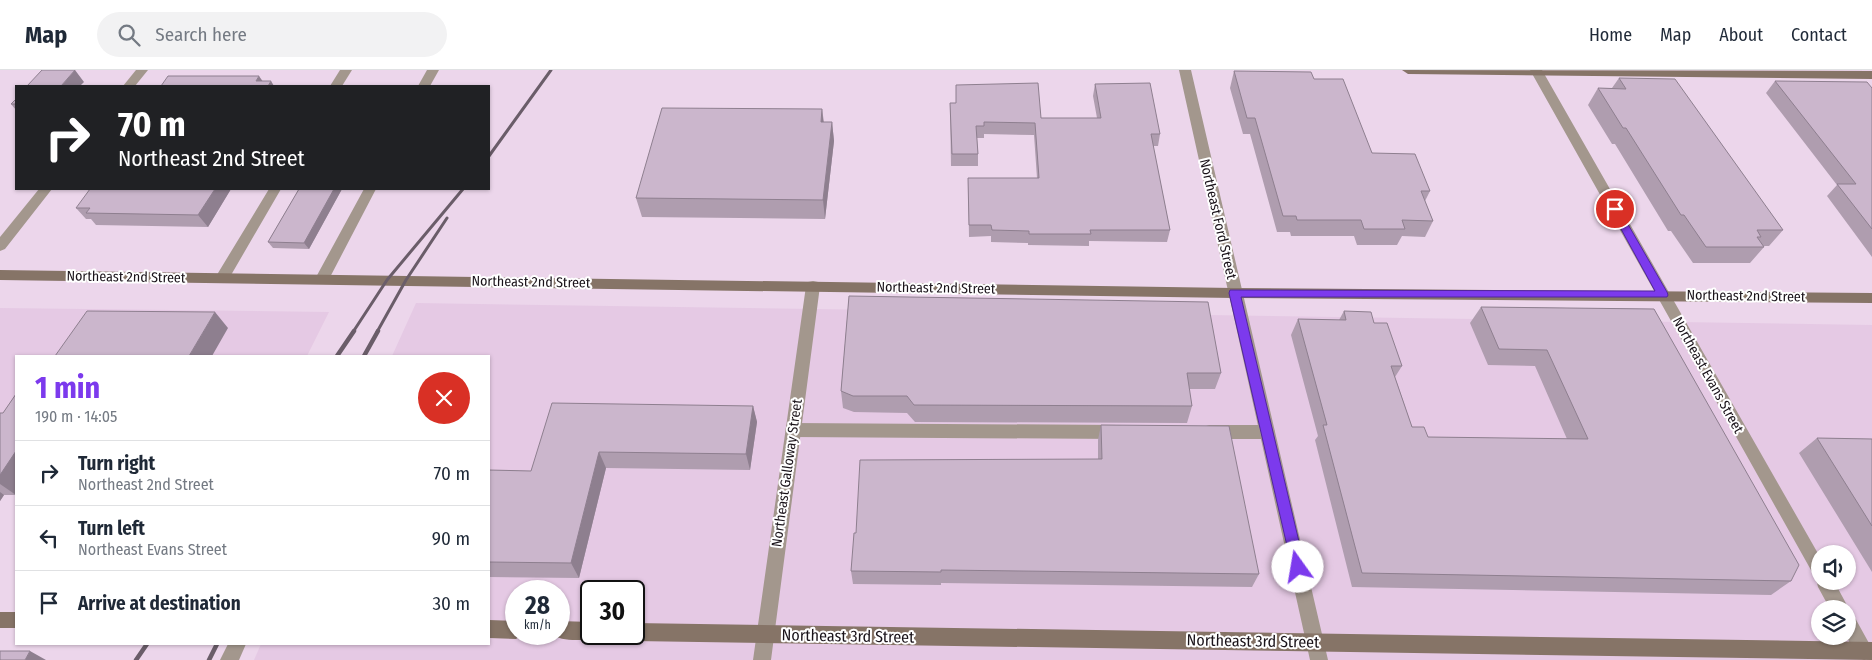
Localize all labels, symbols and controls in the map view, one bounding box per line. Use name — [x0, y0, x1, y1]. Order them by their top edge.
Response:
search box — [97, 12, 447, 57]
text: Map — [25, 21, 67, 49]
icon: search — [115, 21, 143, 49]
text: Search here — [155, 23, 247, 46]
text: Home — [1589, 24, 1632, 46]
text: Map — [1660, 24, 1691, 46]
text: About — [1719, 24, 1763, 46]
text: Contact — [1791, 24, 1847, 46]
text: 70 m — [118, 103, 186, 145]
icon: right — [35, 105, 100, 170]
text: Northeast 2nd Street — [118, 145, 305, 172]
street label: Northeast Ford Street — [1196, 157, 1240, 281]
pin — [1594, 188, 1636, 230]
icon: arrive — [1601, 195, 1629, 223]
street label: Northeast 2nd Street — [66, 267, 186, 287]
street label: Northeast 2nd Street — [471, 272, 591, 292]
street label: Northeast 2nd Street — [876, 278, 996, 298]
street label: Northeast 2nd Street — [1686, 286, 1806, 306]
street label: Northeast Evans Street — [1669, 314, 1747, 436]
text: 1 min — [35, 370, 100, 406]
button: close — [418, 372, 470, 424]
street label: Northeast Galloway Street — [768, 398, 806, 548]
text: 190 m · 14:05 — [35, 407, 117, 426]
text: Turn right — [78, 452, 155, 475]
icon: right — [35, 459, 63, 487]
text: 70 m — [434, 462, 470, 485]
text: Northeast 2nd Street — [78, 475, 214, 494]
text: Turn left — [78, 517, 145, 540]
icon: left — [35, 524, 63, 552]
text: 90 m — [432, 527, 470, 550]
text: Northeast Evans Street — [78, 540, 227, 559]
position arrow — [1271, 540, 1323, 592]
map controls — [1811, 545, 1856, 645]
button: sound — [1811, 545, 1856, 590]
speed limit sign: 30 — [580, 580, 645, 645]
icon: arrive — [35, 589, 63, 617]
text: 28 — [525, 591, 550, 621]
text: Arrive at destination — [78, 592, 241, 615]
text: 30 m — [432, 592, 470, 615]
button: layers — [1811, 600, 1856, 645]
text: km/h — [524, 618, 551, 632]
street label: Northeast 3rd Street — [781, 625, 915, 647]
street label: Northeast 3rd Street — [1186, 630, 1320, 652]

